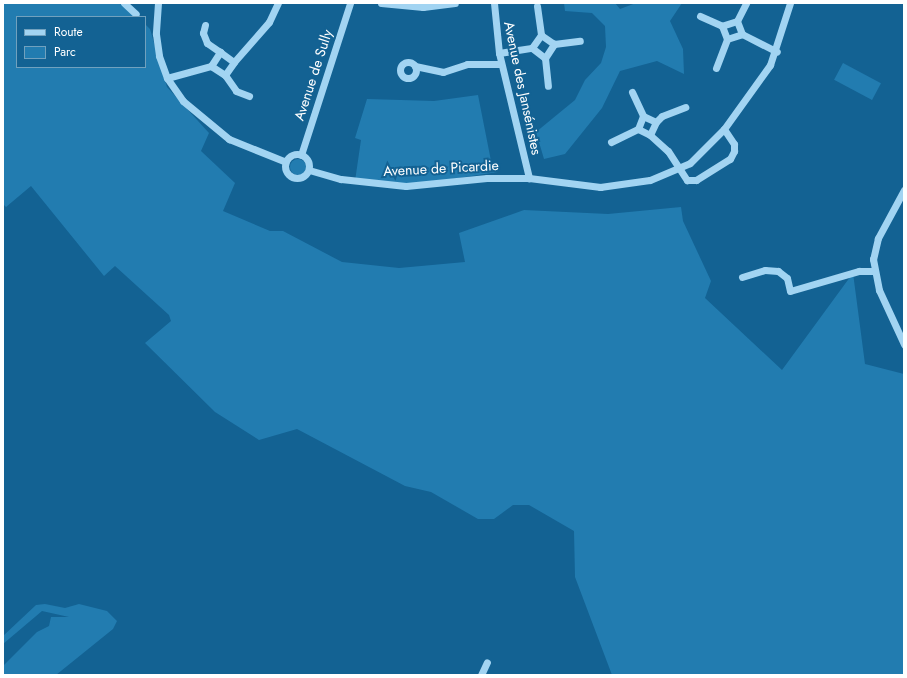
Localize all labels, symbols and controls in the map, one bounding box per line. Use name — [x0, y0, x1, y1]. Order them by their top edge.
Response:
legend — [16, 16, 146, 68]
street label: Avenue des Jansénistes — [501, 20, 545, 156]
text: Route — [54, 23, 83, 41]
street label: Avenue de Sully — [290, 27, 336, 123]
text: Parc — [54, 43, 76, 61]
street label: Avenue de Picardie — [383, 157, 499, 179]

